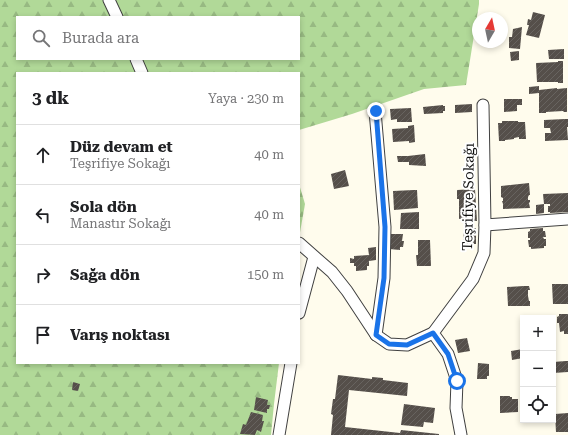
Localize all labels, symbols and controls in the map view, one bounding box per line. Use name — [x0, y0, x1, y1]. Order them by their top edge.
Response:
north arrow — [472, 12, 508, 48]
search box — [16, 16, 300, 60]
icon: search — [30, 27, 52, 49]
text: Burada ara — [62, 29, 139, 47]
text: 3 dk — [32, 88, 69, 108]
text: Yaya · 230 m — [208, 91, 284, 106]
route end — [367, 102, 385, 120]
text: Düz devam et — [70, 138, 173, 156]
street label: Teşrifiye Sokağı — [459, 142, 477, 251]
icon: ahead — [32, 144, 54, 166]
text: 40 m — [254, 147, 284, 162]
text: Teşrifiye Sokağı — [70, 156, 170, 171]
text: Sola dön — [70, 198, 137, 216]
icon: left — [32, 204, 54, 226]
text: 40 m — [254, 207, 284, 222]
text: Manastır Sokağı — [70, 216, 171, 231]
icon: right — [32, 264, 54, 286]
text: Sağa dön — [70, 266, 140, 284]
text: 150 m — [247, 267, 284, 282]
map controls — [520, 315, 556, 423]
button: + — [520, 315, 556, 351]
icon: arrive — [32, 324, 54, 346]
text: Varış noktası — [70, 326, 170, 344]
button: − — [520, 351, 556, 387]
route start — [448, 372, 466, 390]
button: locate — [520, 387, 556, 423]

